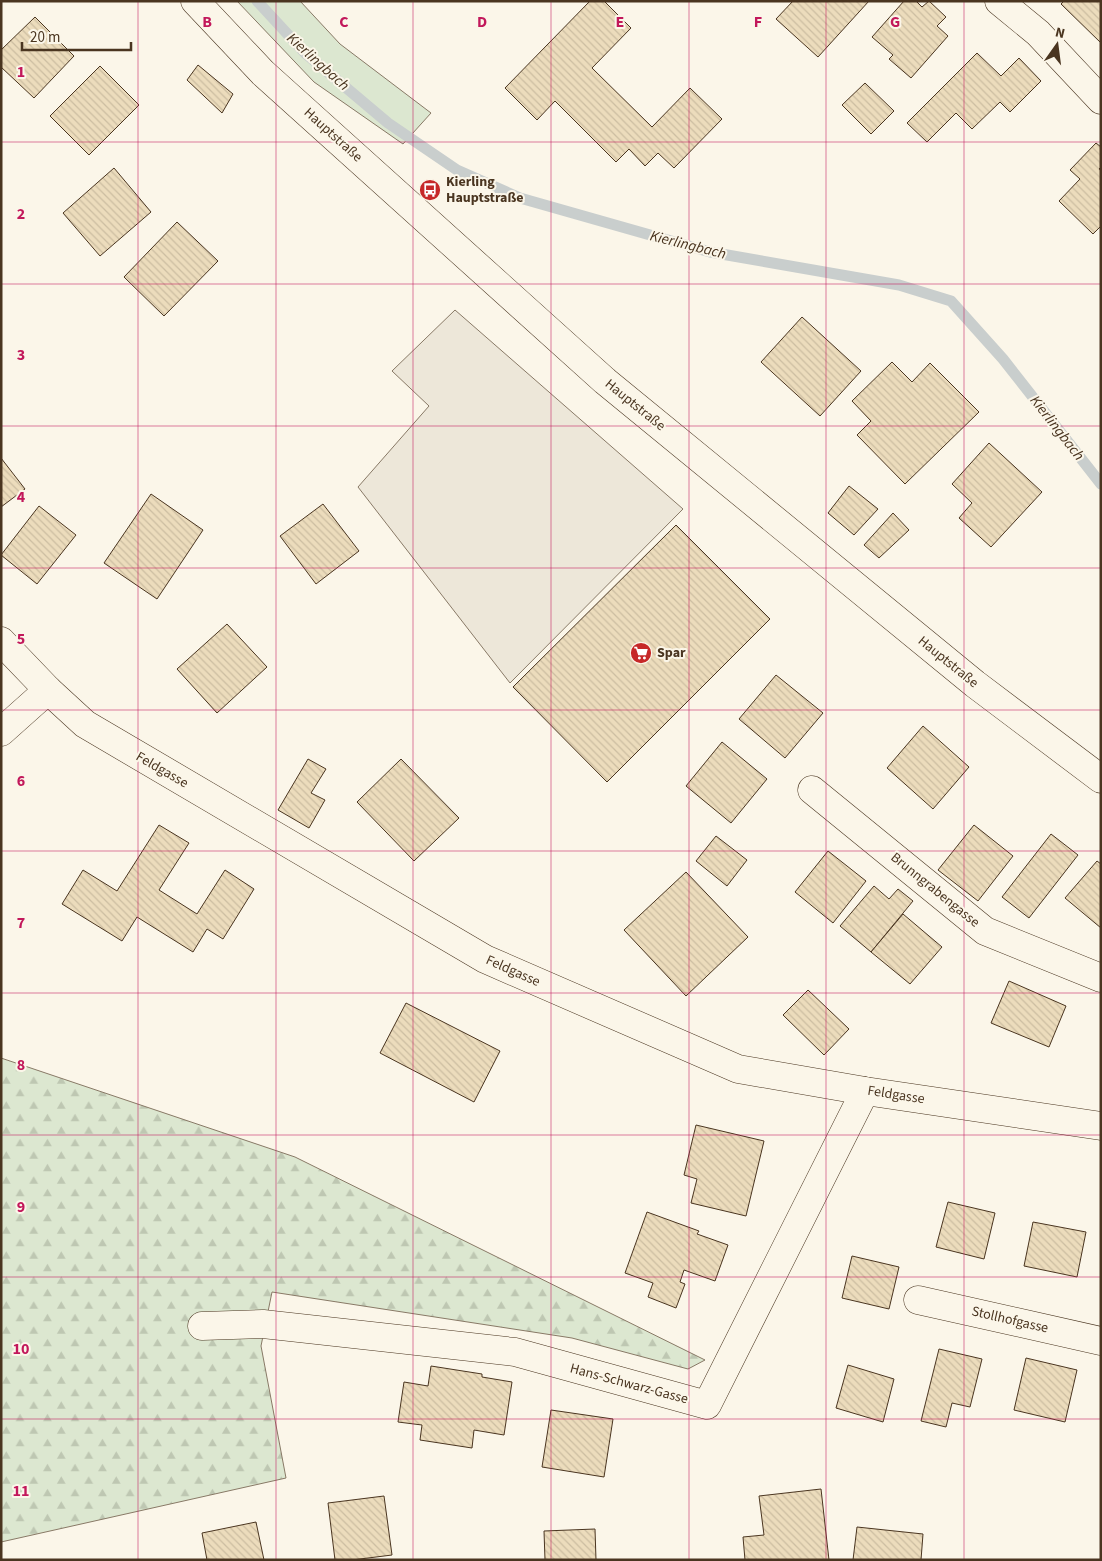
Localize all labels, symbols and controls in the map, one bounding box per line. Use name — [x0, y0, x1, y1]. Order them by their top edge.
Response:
text: B — [202, 11, 212, 33]
text: C — [339, 11, 349, 33]
text: D — [477, 11, 487, 33]
text: E — [616, 11, 624, 33]
text: F — [754, 11, 762, 33]
text: G — [890, 11, 900, 33]
scale bar — [22, 20, 131, 52]
north arrow — [1032, 20, 1082, 70]
text: N — [1053, 23, 1067, 44]
text: 20 m — [30, 27, 60, 48]
water label: Kierlingbach — [282, 28, 354, 96]
text: 1 — [17, 61, 25, 83]
street label: Hauptstraße — [299, 103, 367, 167]
place label: Kierling Hauptstraße — [446, 172, 524, 208]
bus stop icon: Kierling Hauptstraße — [418, 178, 442, 202]
text: 2 — [17, 203, 25, 225]
water label: Kierlingbach — [648, 225, 728, 265]
text: 3 — [17, 344, 25, 366]
street label: Hauptstraße — [600, 374, 670, 436]
water label: Kierlingbach — [1025, 391, 1089, 465]
text: 4 — [17, 486, 26, 508]
text: 5 — [17, 628, 25, 650]
street label: Hauptstraße — [913, 631, 983, 693]
supermarket icon: Spar — [629, 641, 653, 665]
place label: Spar — [657, 643, 686, 663]
street label: Feldgasse — [132, 747, 192, 793]
text: 6 — [17, 770, 25, 792]
street label: Brunngrabengasse — [886, 848, 984, 932]
text: 7 — [17, 912, 25, 934]
street label: Feldgasse — [483, 950, 543, 992]
text: 8 — [17, 1054, 25, 1076]
street label: Feldgasse — [866, 1081, 926, 1109]
text: 9 — [17, 1196, 25, 1218]
street label: Stollhofgasse — [970, 1301, 1050, 1339]
text: 10 — [13, 1338, 29, 1360]
street label: Hans-Schwarz-Gasse — [568, 1359, 690, 1409]
text: 11 — [13, 1480, 29, 1502]

